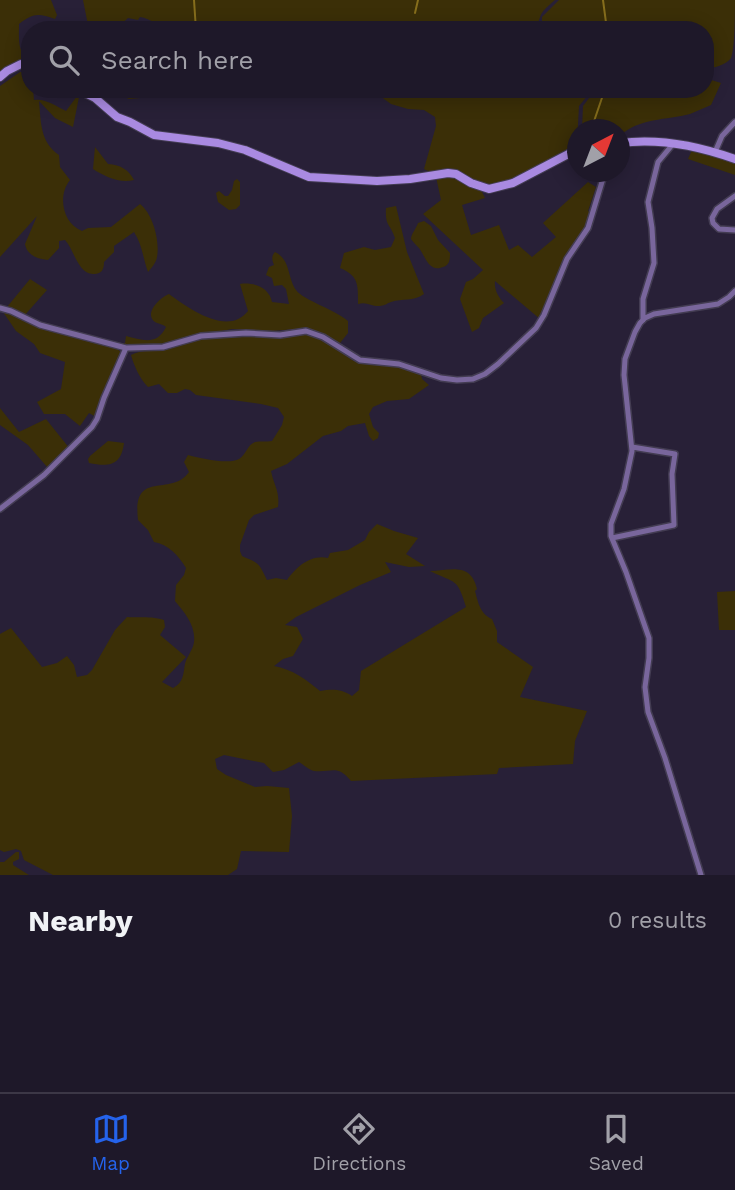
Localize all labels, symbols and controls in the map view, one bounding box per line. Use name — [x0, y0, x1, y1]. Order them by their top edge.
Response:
search box — [21, 21, 714, 98]
icon: search — [45, 41, 83, 79]
text: Search here — [101, 45, 253, 75]
north arrow — [567, 119, 630, 182]
text: Nearby — [28, 903, 133, 938]
text: 0 results — [608, 907, 707, 934]
tab: Map — [91, 1110, 130, 1175]
tab: Directions — [312, 1110, 406, 1175]
tab: Saved — [589, 1110, 644, 1175]

